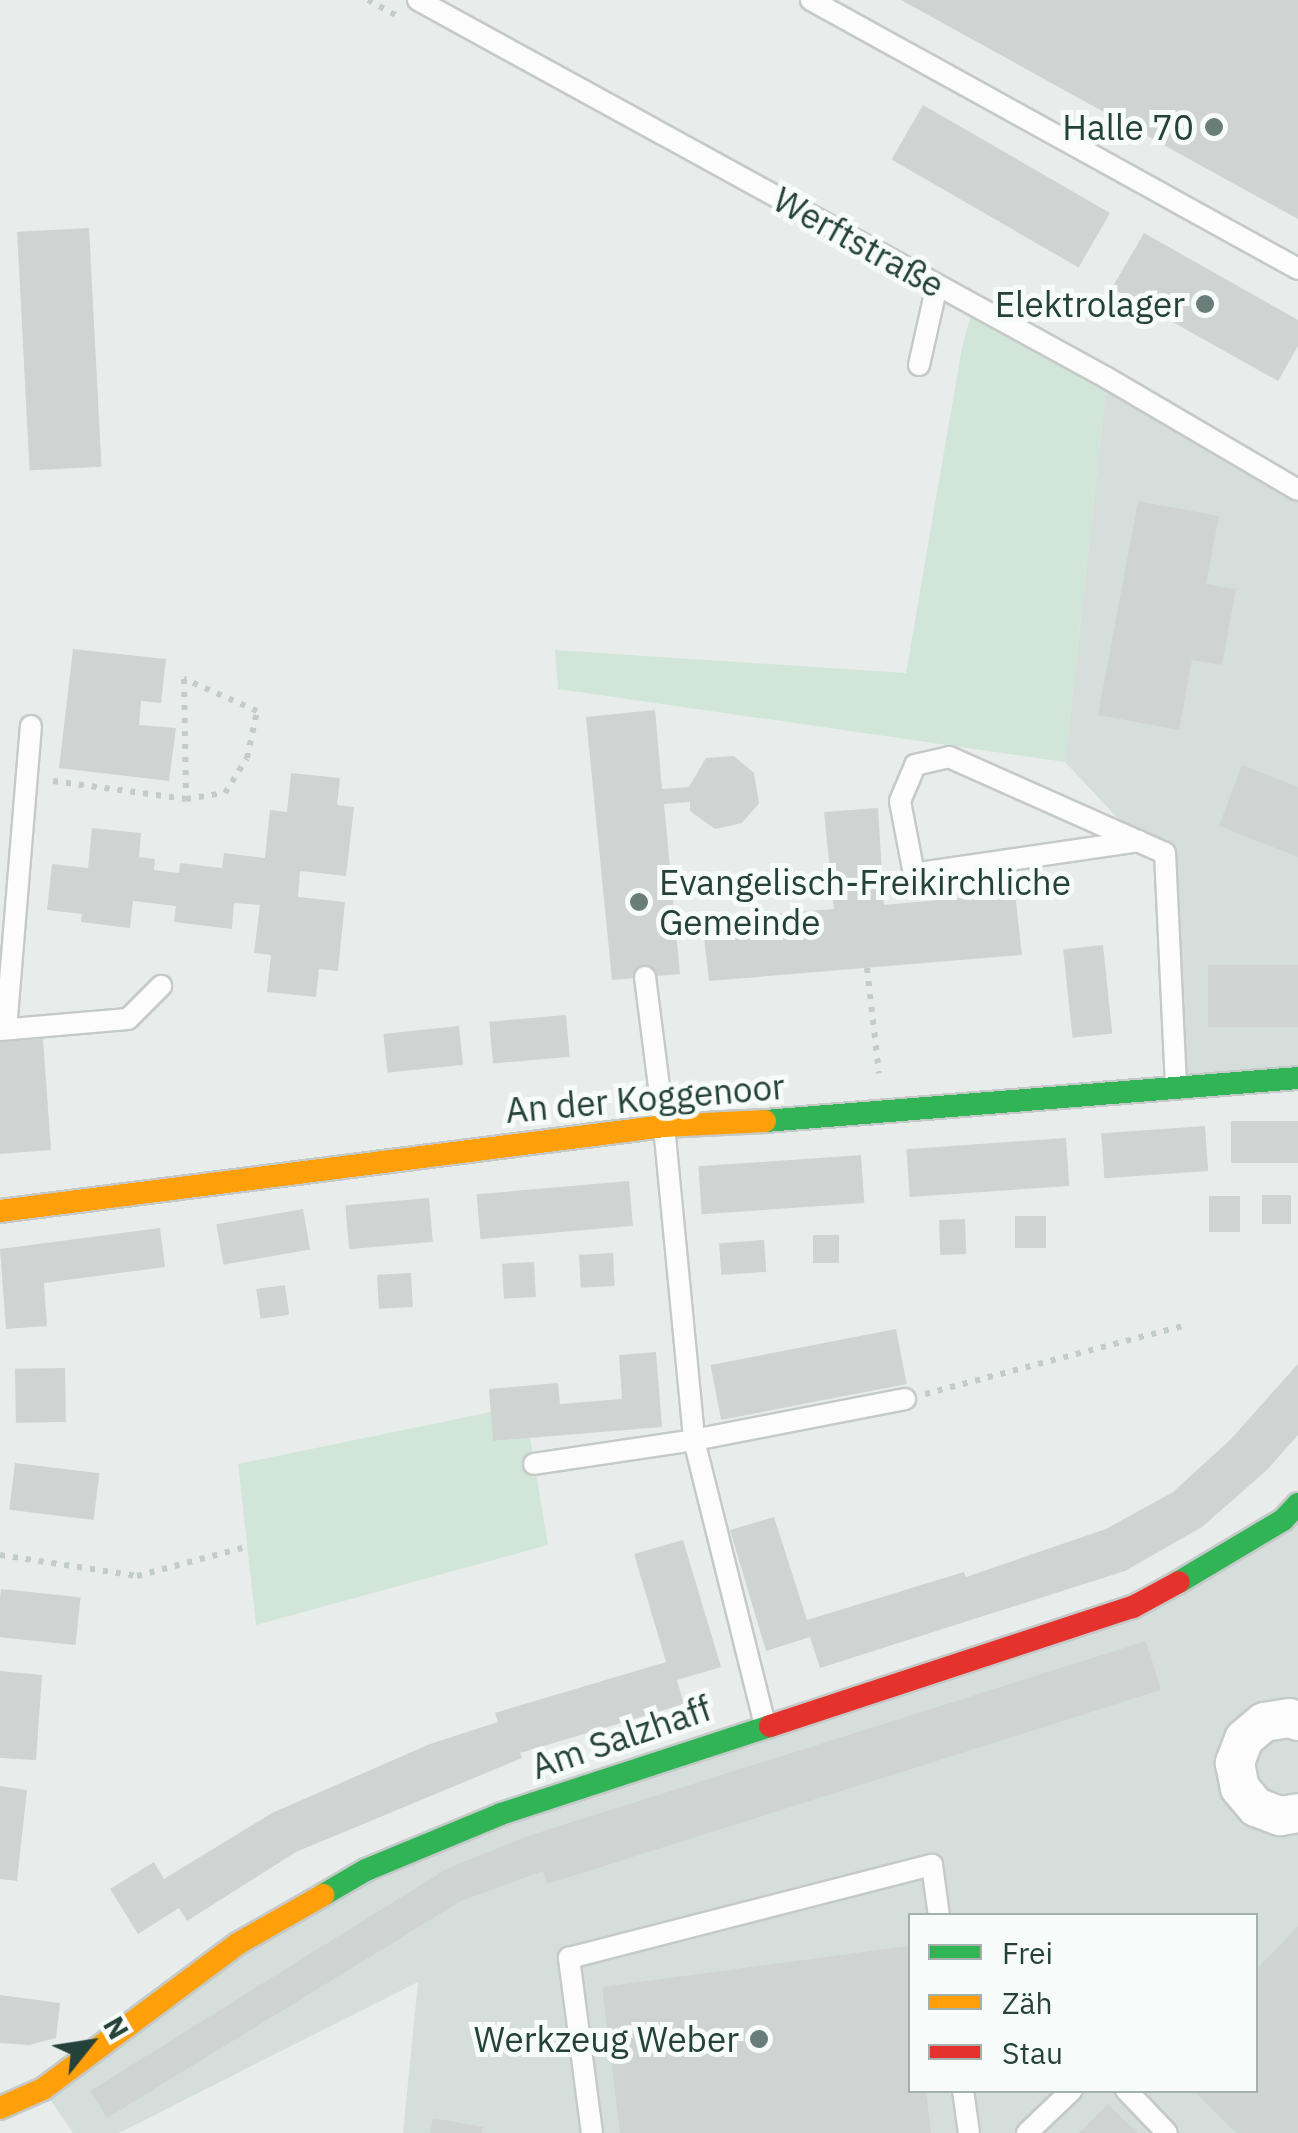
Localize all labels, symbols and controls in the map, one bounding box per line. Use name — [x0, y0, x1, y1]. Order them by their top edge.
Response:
place label: Halle 70 — [1062, 106, 1194, 148]
marker: Halle 70 — [1203, 116, 1225, 138]
street label: Werftstraße — [766, 178, 952, 306]
place label: Elektrolager — [995, 283, 1185, 325]
marker: Elektrolager — [1194, 293, 1216, 315]
place label: Evangelisch-Freikirchliche Gemeinde — [659, 861, 1071, 943]
marker: Evangelisch-Freikirchliche Gemeinde — [628, 891, 650, 913]
street label: An der Koggenoor — [504, 1065, 786, 1131]
street label: Am Salzhaff — [526, 1687, 716, 1787]
legend — [908, 1913, 1258, 2093]
text: Frei — [1002, 1933, 1053, 1972]
text: Zäh — [1002, 1983, 1052, 2022]
north arrow — [40, 1993, 140, 2093]
text: N — [95, 2010, 138, 2046]
place label: Werkzeug Weber — [474, 2018, 739, 2060]
marker: Werkzeug Weber — [748, 2028, 770, 2050]
text: Stau — [1002, 2033, 1063, 2072]

